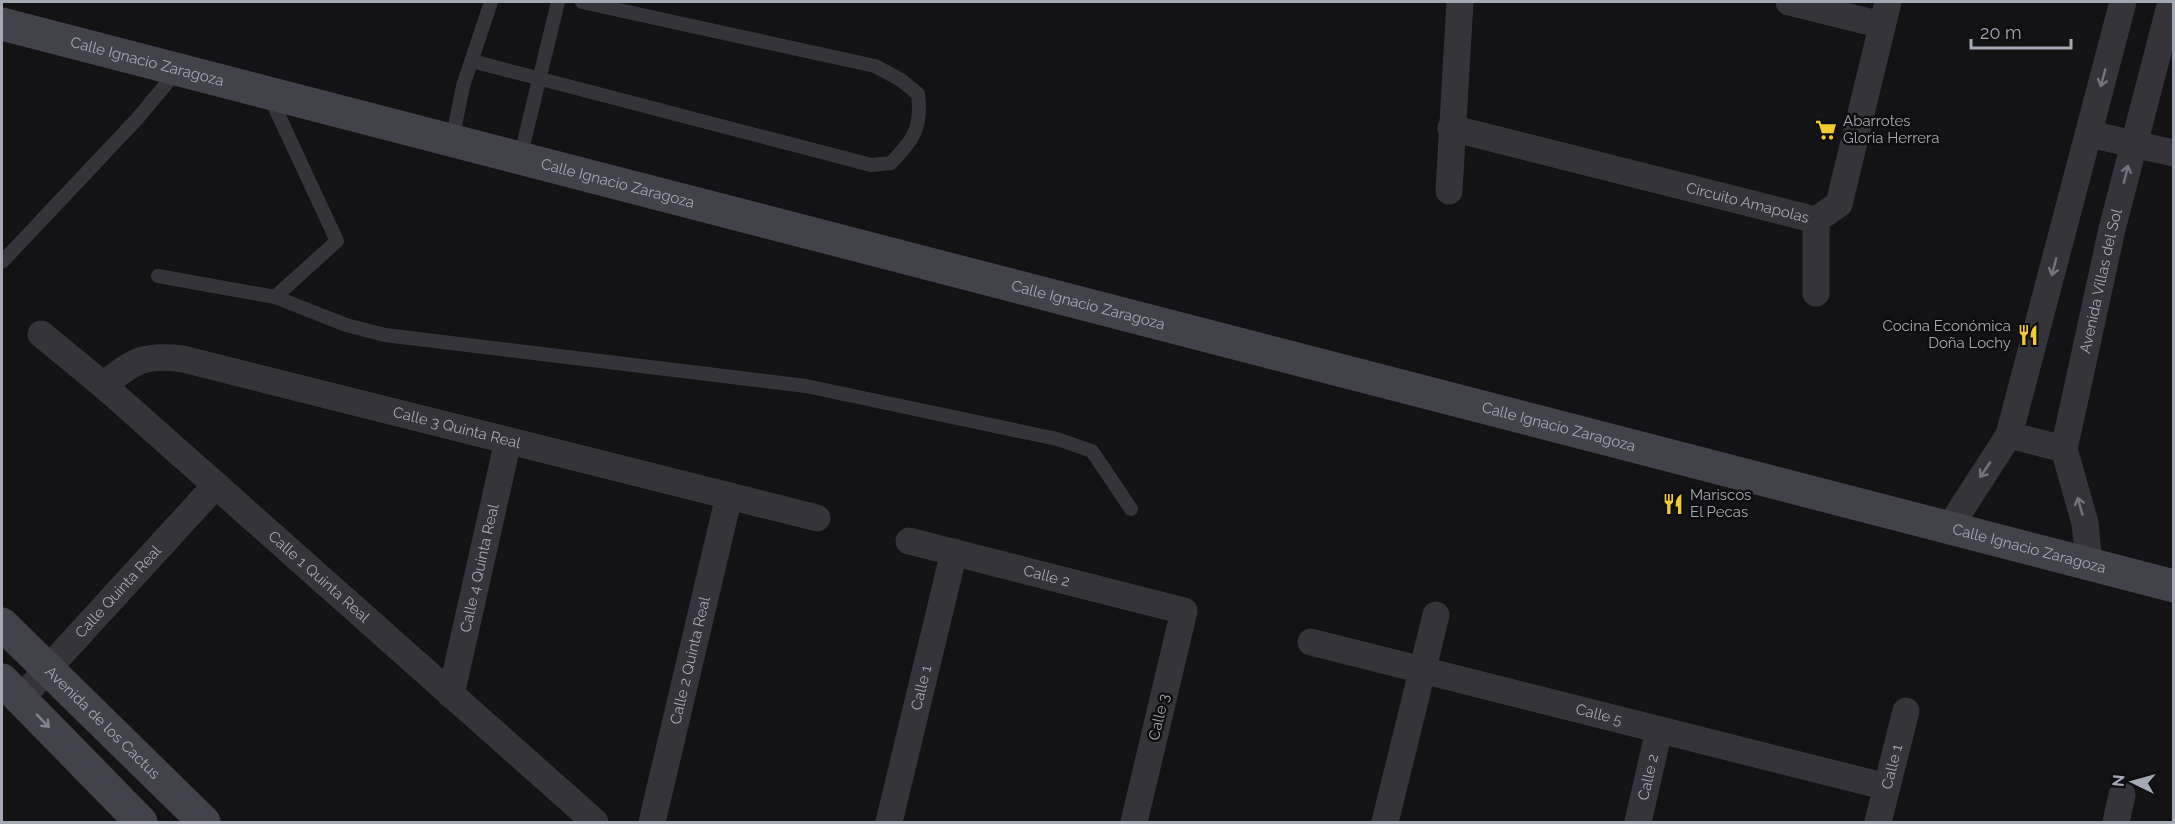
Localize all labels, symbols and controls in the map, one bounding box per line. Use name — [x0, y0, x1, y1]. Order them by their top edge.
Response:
scale bar — [1971, 12, 2072, 50]
text: 20 m — [1980, 22, 2022, 43]
street label: Calle Ignacio Zaragoza — [68, 33, 226, 90]
one-way arrow — [2097, 69, 2109, 88]
place label: Abarrotes Gloria Herrera — [1843, 112, 1940, 147]
supermarket icon: Abarrotes Gloria Herrera — [1814, 118, 1838, 142]
street label: Calle Ignacio Zaragoza — [539, 155, 697, 212]
one-way arrow — [2121, 164, 2133, 183]
street label: Circuito Amapolas — [1684, 179, 1811, 227]
street label: Avenida Villas del Sol — [2076, 206, 2126, 355]
one-way arrow — [2047, 257, 2059, 276]
street label: Calle Ignacio Zaragoza — [1009, 277, 1167, 334]
place label: Cocina Económica Doña Lochy — [1882, 317, 2011, 352]
restaurant icon: Cocina Económica Doña Lochy — [2016, 323, 2040, 347]
street label: Calle Ignacio Zaragoza — [1480, 398, 1638, 455]
street label: Calle 3 Quinta Real — [391, 403, 523, 453]
one-way arrow — [1979, 461, 1991, 477]
place label: Mariscos El Pecas — [1690, 486, 1751, 521]
restaurant icon: Mariscos El Pecas — [1661, 492, 1685, 516]
one-way arrow — [2074, 497, 2085, 516]
street label: Calle 4 Quinta Real — [456, 501, 503, 634]
street label: Calle Ignacio Zaragoza — [1950, 520, 2108, 577]
street label: Calle 1 Quinta Real — [265, 527, 374, 627]
street label: Calle Quinta Real — [71, 541, 166, 642]
street label: Calle 2 — [1022, 561, 1072, 591]
street label: Calle 2 Quinta Real — [666, 594, 714, 726]
street label: Avenida de los Cactus — [42, 663, 164, 783]
street label: Calle 1 — [907, 663, 936, 712]
street label: Calle 3 — [1145, 692, 1173, 742]
street label: Calle 5 — [1574, 700, 1624, 729]
one-way arrow — [36, 714, 50, 729]
street label: Calle 1 — [1878, 742, 1906, 791]
street label: Calle 2 — [1634, 752, 1662, 802]
north arrow — [2103, 752, 2163, 812]
text: N — [2109, 774, 2129, 788]

